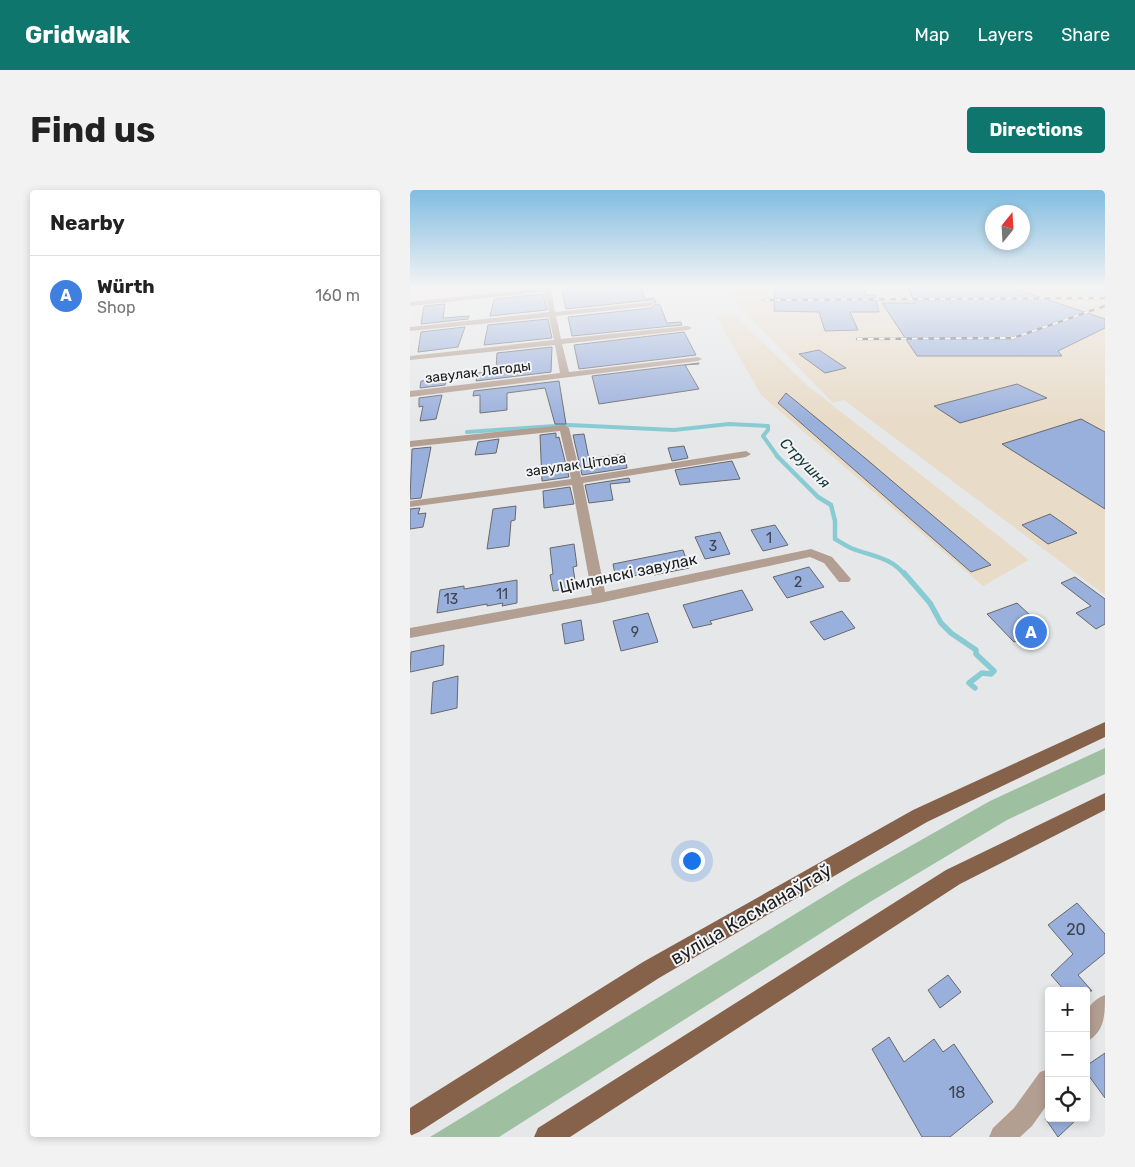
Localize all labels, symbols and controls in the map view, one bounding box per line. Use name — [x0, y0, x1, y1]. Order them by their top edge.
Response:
text: Gridwalk — [25, 21, 130, 49]
text: Map — [915, 24, 950, 46]
text: Layers — [978, 24, 1033, 46]
text: Share — [1061, 24, 1110, 46]
button: Directions — [967, 107, 1105, 153]
text: Find us — [30, 109, 155, 151]
north arrow — [985, 205, 1030, 250]
text: Nearby — [50, 210, 125, 235]
text: Würth — [97, 275, 155, 298]
text: A — [60, 286, 72, 305]
text: 160 m — [315, 286, 360, 305]
text: Shop — [97, 298, 135, 317]
street label: завулак Лагоды — [424, 357, 532, 387]
water label: Струшня — [776, 434, 834, 492]
street label: завулак Цітова — [525, 450, 627, 480]
house number: 1 — [766, 530, 772, 547]
house number: 3 — [709, 538, 717, 555]
street label: Цімлянскі завулак — [557, 549, 699, 597]
house number: 2 — [794, 574, 802, 591]
house number: 11 — [496, 586, 508, 603]
house number: 13 — [444, 591, 458, 608]
pin: A — [1015, 613, 1047, 651]
house number: 9 — [631, 624, 639, 641]
your location — [679, 848, 705, 874]
street label: вуліца Касманаўтаў — [666, 858, 836, 970]
house number: 20 — [1066, 920, 1086, 939]
map controls — [1045, 987, 1090, 1122]
button: + — [1045, 987, 1090, 1032]
button: − — [1045, 1032, 1090, 1077]
button: locate — [1045, 1077, 1090, 1122]
house number: 18 — [948, 1083, 966, 1102]

